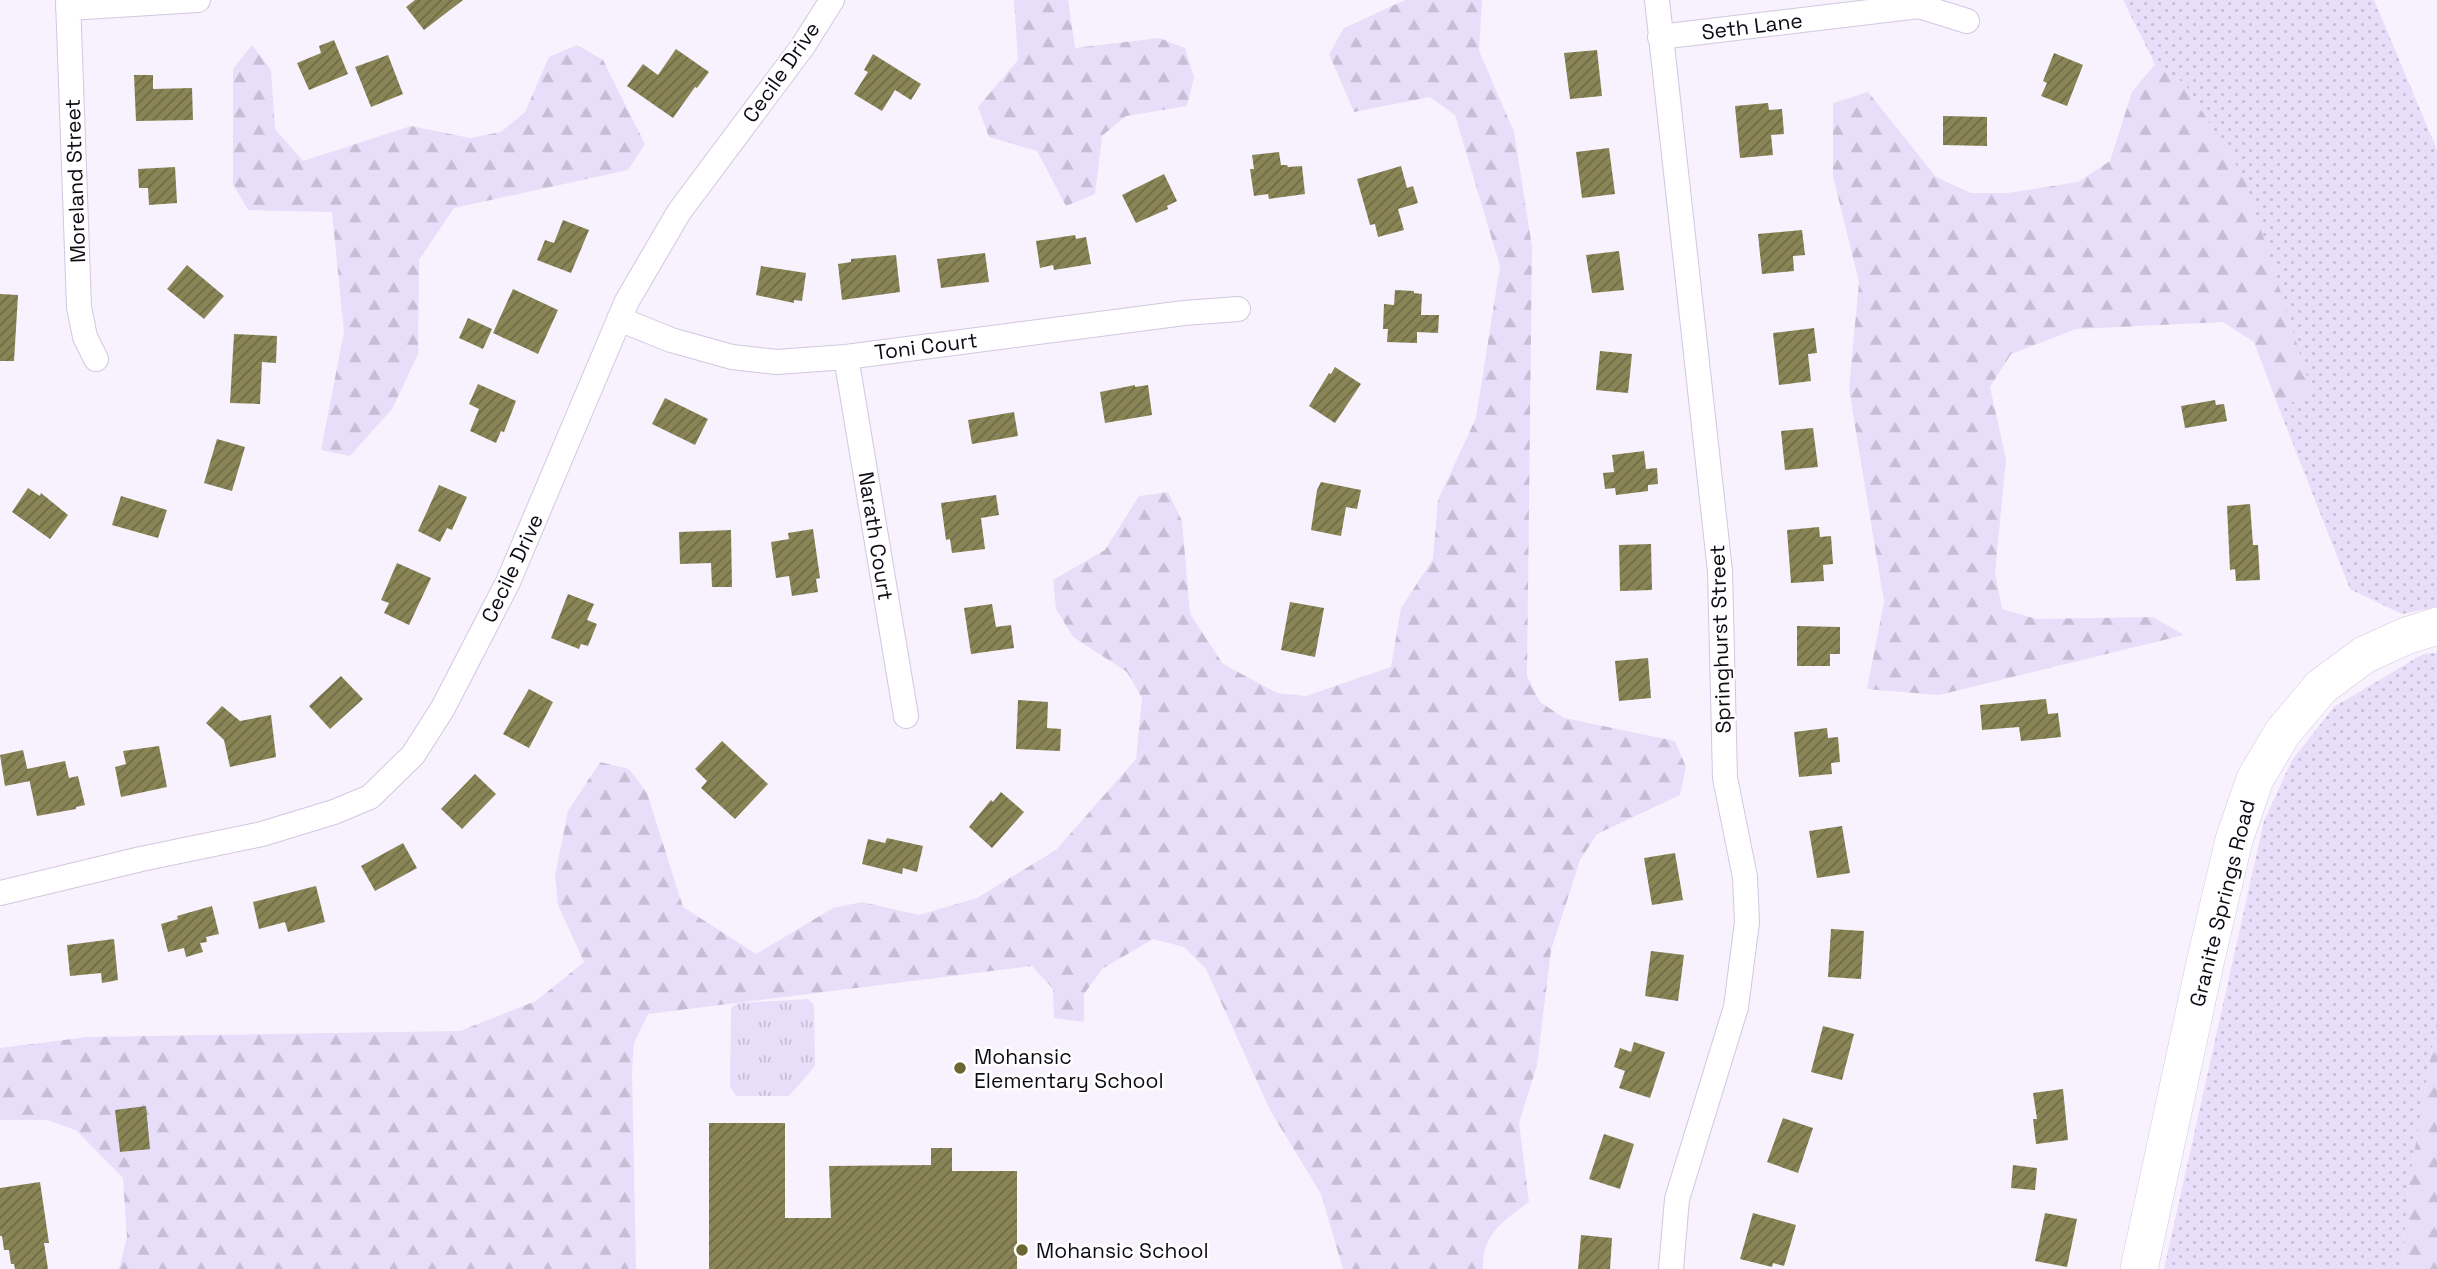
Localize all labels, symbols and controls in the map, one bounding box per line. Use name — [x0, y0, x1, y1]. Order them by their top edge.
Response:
street label: Seth Lane — [1700, 6, 1804, 46]
street label: Cecile Drive — [736, 16, 826, 128]
street label: Moreland Street — [59, 98, 91, 264]
street label: Toni Court — [873, 326, 979, 366]
street label: Narath Court — [853, 470, 899, 602]
street label: Cecile Drive — [475, 509, 549, 627]
street label: Springhurst Street — [1703, 544, 1737, 734]
street label: Granite Springs Road — [2183, 797, 2261, 1009]
place label: Mohansic Elementary School — [974, 1043, 1164, 1094]
marker: Mohansic Elementary School — [952, 1060, 968, 1076]
place label: Mohansic School — [1036, 1237, 1209, 1264]
marker: Mohansic School — [1014, 1242, 1030, 1258]

